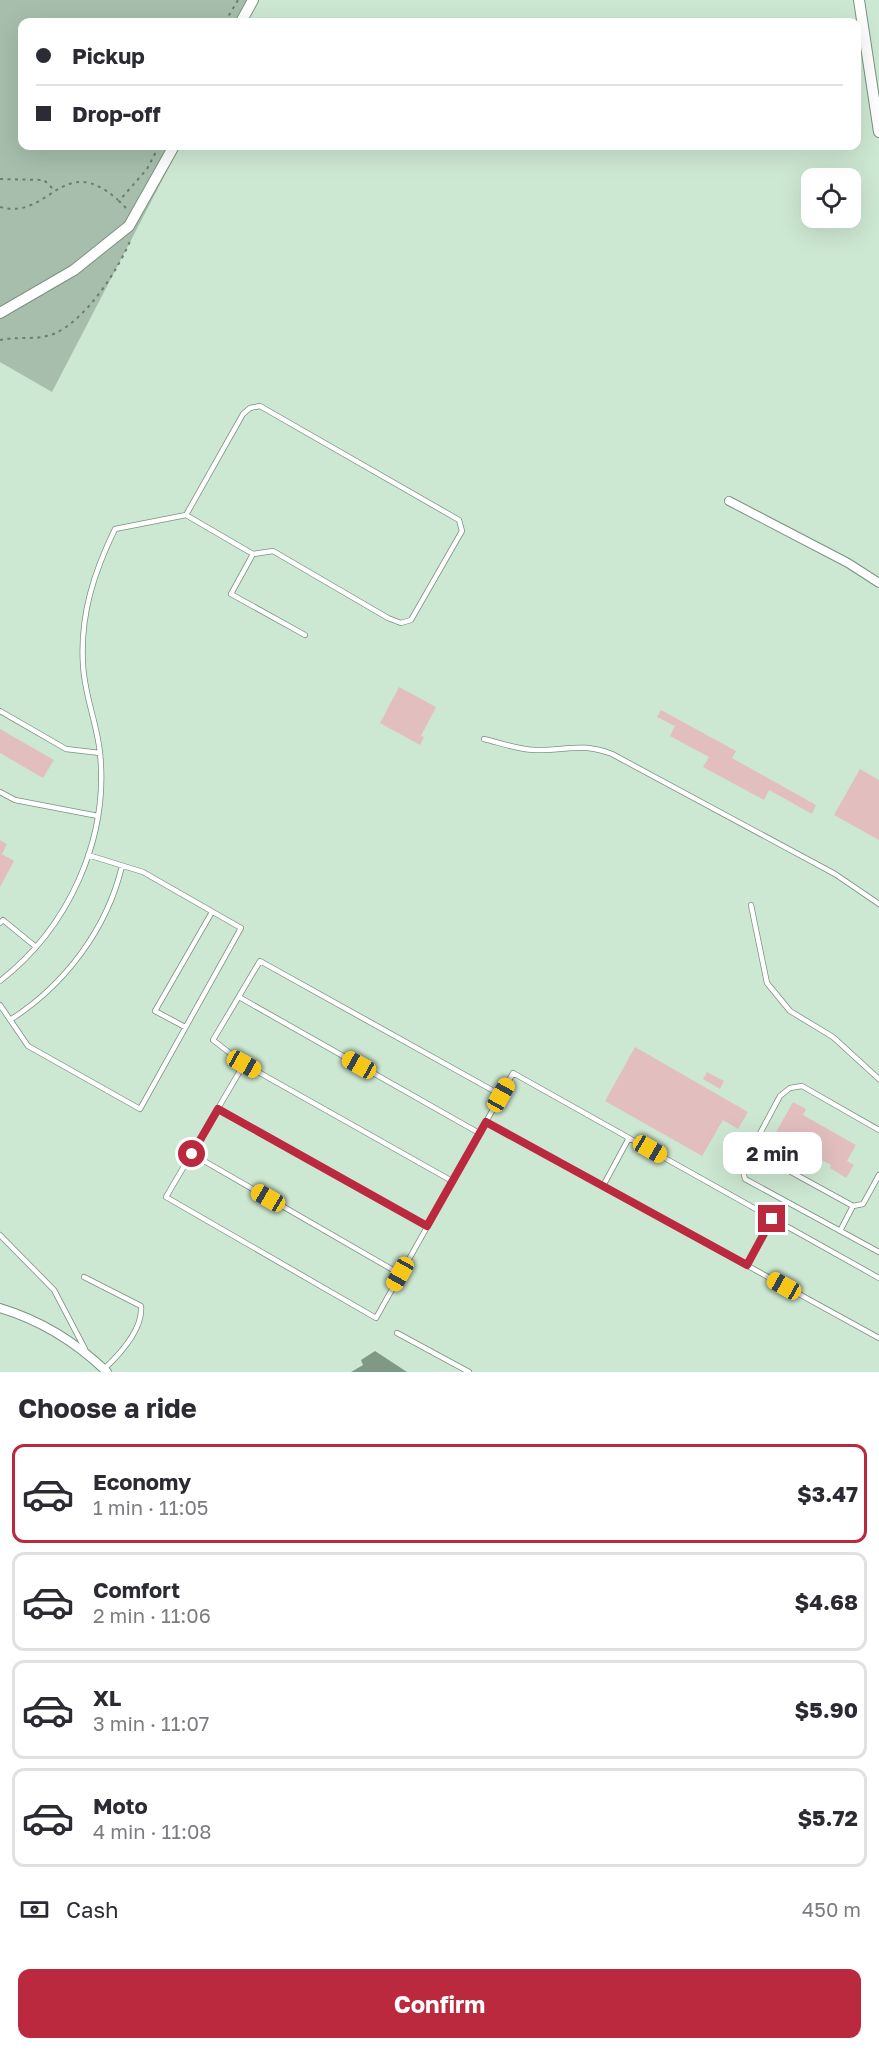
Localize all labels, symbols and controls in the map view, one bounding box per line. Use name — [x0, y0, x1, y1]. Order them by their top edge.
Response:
text: Pickup — [72, 42, 145, 69]
text: Drop-off — [72, 100, 161, 127]
map controls — [801, 168, 861, 228]
button: locate — [801, 168, 861, 228]
car — [224, 1047, 264, 1081]
car — [339, 1048, 379, 1082]
car — [484, 1075, 518, 1115]
car — [630, 1132, 670, 1166]
callout: 2 min — [722, 1132, 822, 1174]
route start — [178, 1140, 205, 1167]
text: 2 min — [746, 1141, 799, 1165]
car — [248, 1181, 288, 1215]
route end — [758, 1205, 785, 1232]
car — [383, 1254, 417, 1294]
car — [764, 1269, 804, 1303]
text: Choose a ride — [18, 1392, 197, 1424]
icon: car — [21, 1467, 75, 1521]
text: Economy — [93, 1468, 191, 1495]
text: $3.47 — [797, 1480, 858, 1507]
text: 1 min · 11:05 — [93, 1495, 208, 1519]
icon: car — [21, 1575, 75, 1629]
text: Comfort — [93, 1576, 180, 1603]
text: $4.68 — [794, 1588, 858, 1615]
text: 2 min · 11:06 — [93, 1603, 211, 1627]
icon: car — [21, 1683, 75, 1737]
text: XL — [93, 1684, 121, 1711]
text: $5.90 — [795, 1696, 858, 1723]
text: 3 min · 11:07 — [93, 1711, 209, 1735]
icon: car — [21, 1791, 75, 1845]
text: Moto — [93, 1792, 148, 1819]
text: $5.72 — [797, 1804, 858, 1831]
text: 4 min · 11:08 — [93, 1819, 212, 1843]
icon: cash — [18, 1893, 51, 1926]
text: Cash — [66, 1896, 119, 1923]
text: 450 m — [802, 1897, 861, 1921]
button: Confirm — [18, 1969, 861, 2038]

